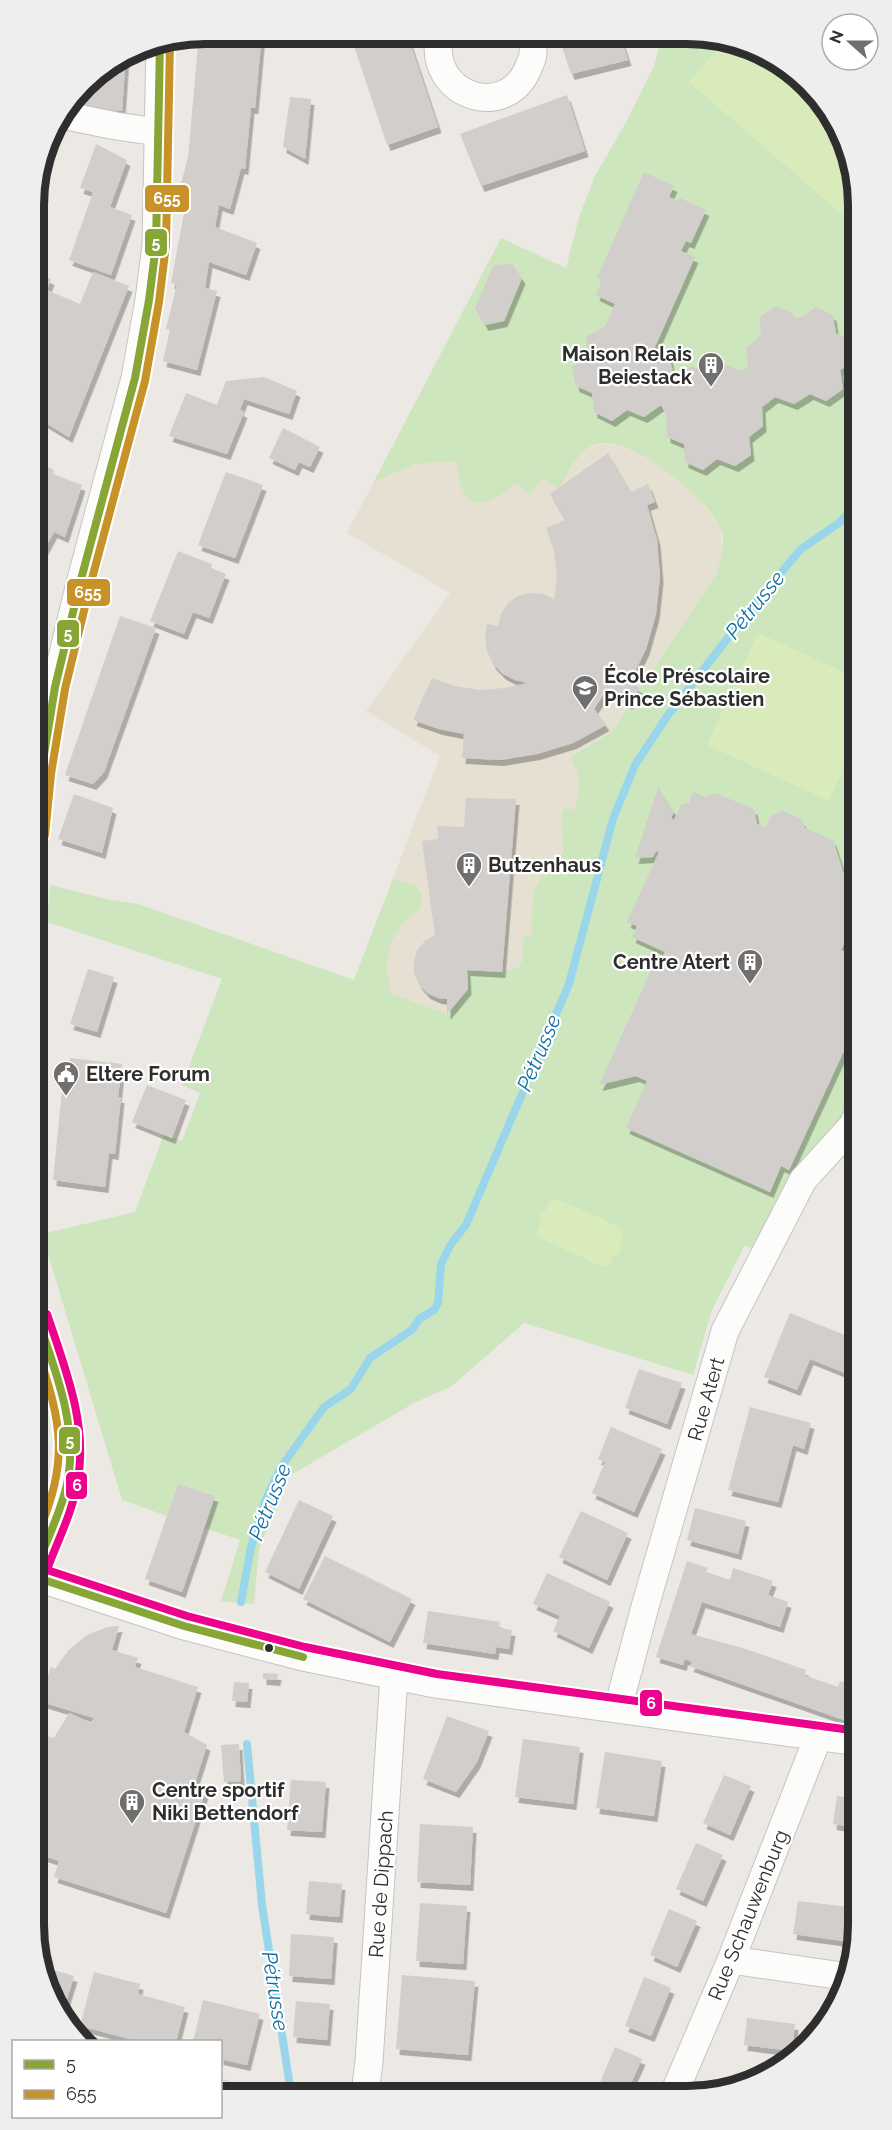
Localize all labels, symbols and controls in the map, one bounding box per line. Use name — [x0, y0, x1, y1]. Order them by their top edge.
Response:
north arrow — [820, 12, 880, 72]
text: N — [825, 28, 848, 46]
line badge: 655 — [144, 184, 190, 213]
text: 655 — [153, 189, 181, 208]
line badge: 5 — [144, 228, 168, 257]
text: 5 — [152, 233, 161, 252]
place label: Maison Relais Beiestack — [562, 342, 693, 389]
building icon: Maison Relais Beiestack — [696, 350, 726, 388]
water label: Pétrusse — [720, 566, 790, 644]
line badge: 655 — [66, 578, 111, 607]
text: 655 — [74, 583, 102, 602]
line badge: 5 — [56, 619, 80, 648]
text: 5 — [64, 624, 73, 643]
place label: École Préscolaire Prince Sébastien — [604, 664, 770, 711]
school or university icon: École Préscolaire Prince Sébastien — [570, 673, 600, 711]
building icon: Butzenhaus — [454, 850, 484, 888]
place label: Butzenhaus — [488, 853, 601, 877]
building icon: Centre Atert — [735, 947, 765, 985]
place label: Centre Atert — [613, 950, 730, 974]
water label: Pétrusse — [511, 1011, 566, 1095]
public building icon: Eltere Forum — [51, 1059, 81, 1097]
place label: Eltere Forum — [86, 1062, 210, 1086]
street label: Rue Atert — [683, 1354, 729, 1444]
line badge: 5 — [58, 1426, 81, 1455]
text: 5 — [66, 1431, 75, 1450]
water label: Pétrusse — [243, 1460, 296, 1544]
line badge: 6 — [65, 1471, 88, 1500]
text: 6 — [72, 1476, 82, 1495]
unlabelled marker — [263, 1642, 275, 1654]
line badge: 6 — [639, 1689, 663, 1717]
text: 6 — [646, 1694, 656, 1713]
place label: Centre sportif Niki Bettendorf — [152, 1778, 299, 1825]
building icon: Centre sportif Niki Bettendorf — [117, 1787, 147, 1825]
street label: Rue de Dippach — [364, 1809, 398, 1959]
street label: Rue Schauwenburg — [703, 1826, 793, 2004]
water label: Pétrusse — [257, 1949, 294, 2033]
legend — [12, 2040, 222, 2118]
text: 5 — [66, 2053, 76, 2074]
text: 655 — [66, 2083, 97, 2104]

